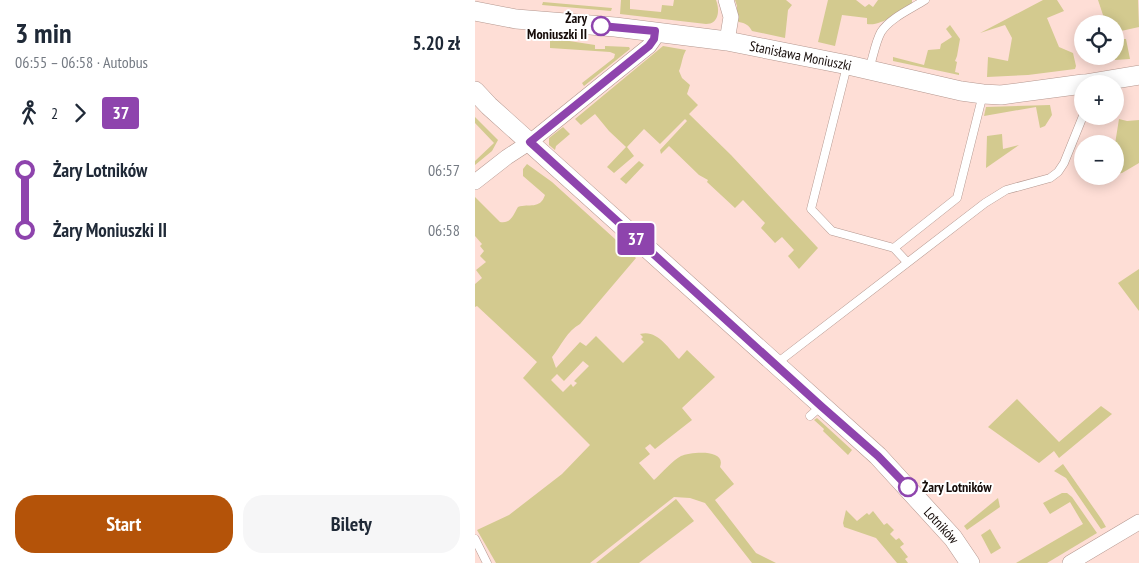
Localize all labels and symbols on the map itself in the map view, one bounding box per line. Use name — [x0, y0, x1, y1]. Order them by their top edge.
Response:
place label: Żary Moniuszki II — [527, 9, 587, 43]
marker: Żary Moniuszki II — [591, 16, 611, 36]
street label: Stanisława Moniuszki — [748, 37, 853, 75]
line badge: 37 — [613, 223, 659, 255]
marker: Żary Lotników — [898, 477, 918, 497]
place label: Żary Lotników — [922, 478, 992, 496]
street label: Lotników — [920, 503, 964, 548]

